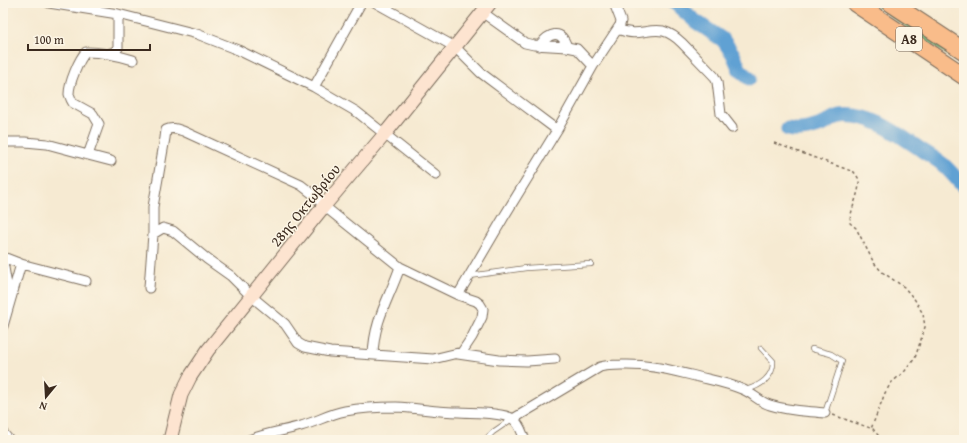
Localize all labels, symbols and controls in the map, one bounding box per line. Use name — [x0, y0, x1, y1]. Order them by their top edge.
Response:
scale bar — [28, 26, 150, 52]
road number: Α8 — [896, 27, 922, 51]
text: 100 m — [34, 31, 64, 48]
street label: 28ης Οκτωβρίου — [265, 159, 345, 251]
north arrow — [26, 377, 66, 417]
text: N — [36, 398, 49, 415]

